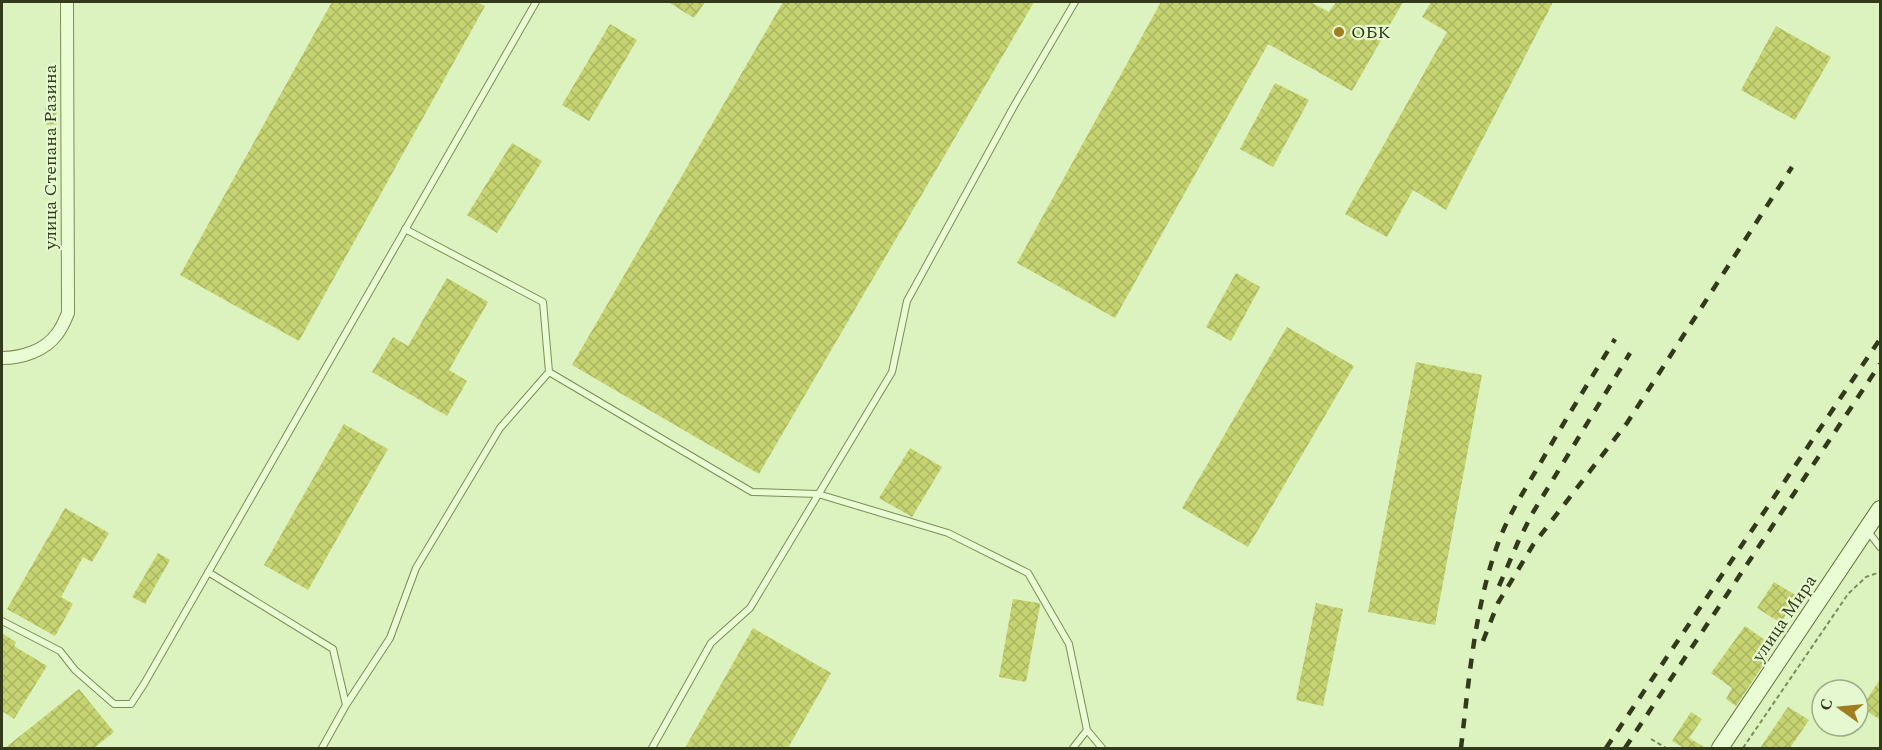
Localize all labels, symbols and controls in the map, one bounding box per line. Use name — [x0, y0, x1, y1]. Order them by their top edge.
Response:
place label: ОБК — [1351, 19, 1391, 46]
marker: ОБК — [1332, 25, 1346, 39]
street label: улица Степана Разина — [37, 64, 64, 250]
street label: улица Мира — [1745, 569, 1824, 668]
north arrow — [1810, 678, 1870, 738]
text: С — [1813, 696, 1840, 713]

